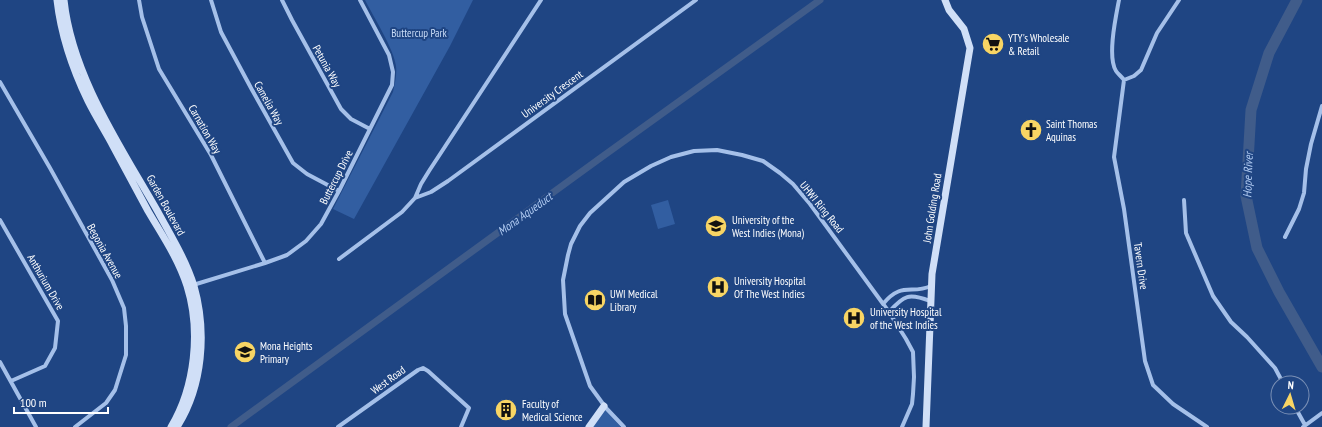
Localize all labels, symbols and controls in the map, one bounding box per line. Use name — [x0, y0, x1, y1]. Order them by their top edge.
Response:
park label: Buttercup Park — [391, 26, 448, 40]
supermarket icon: YTY's Wholesale & Retail — [980, 31, 1006, 57]
place label: YTY's Wholesale & Retail — [1008, 31, 1070, 58]
street label: Petunia Way — [310, 42, 345, 90]
street label: University Crescent — [519, 67, 585, 121]
street label: Camelia Way — [251, 79, 287, 128]
street label: Carnation Way — [185, 102, 225, 157]
church icon: Saint Thomas Aquinas — [1018, 117, 1044, 143]
place label: Saint Thomas Aquinas — [1046, 117, 1097, 144]
street label: Buttercup Drive — [316, 147, 356, 207]
water label: Hope River — [1239, 150, 1256, 198]
street label: Garden Boulevard — [144, 172, 189, 238]
street label: John Golding Road — [919, 172, 944, 245]
street label: UHWI Ring Road — [797, 178, 847, 236]
water label: Mona Aqueduct — [494, 188, 556, 238]
school or university icon: University of the West Indies (Mona) — [703, 213, 729, 239]
place label: University of the West Indies (Mona) — [732, 213, 804, 240]
street label: Begonia Avenue — [84, 221, 126, 281]
street label: Tavern Drive — [1131, 242, 1151, 291]
street label: Anthurium Drive — [24, 252, 68, 313]
hospital icon: University Hospital Of The West Indies — [705, 274, 731, 300]
place label: University Hospital Of The West Indies — [734, 274, 806, 301]
library icon: UWI Medical Library — [582, 287, 608, 313]
place label: UWI Medical Library — [610, 287, 658, 314]
hospital icon: University Hospital of the West Indies — [841, 305, 867, 331]
place label: University Hospital of the West Indies — [870, 305, 942, 332]
school or university icon: Mona Heights Primary — [232, 339, 258, 365]
place label: Mona Heights Primary — [260, 339, 313, 366]
street label: West Road — [368, 363, 408, 397]
north arrow — [1270, 375, 1310, 415]
text: N — [1287, 378, 1294, 392]
scale bar — [14, 389, 108, 415]
text: 100 m — [20, 395, 47, 410]
building icon: Faculty of Medical Science — [493, 397, 519, 423]
place label: Faculty of Medical Science — [522, 397, 583, 424]

